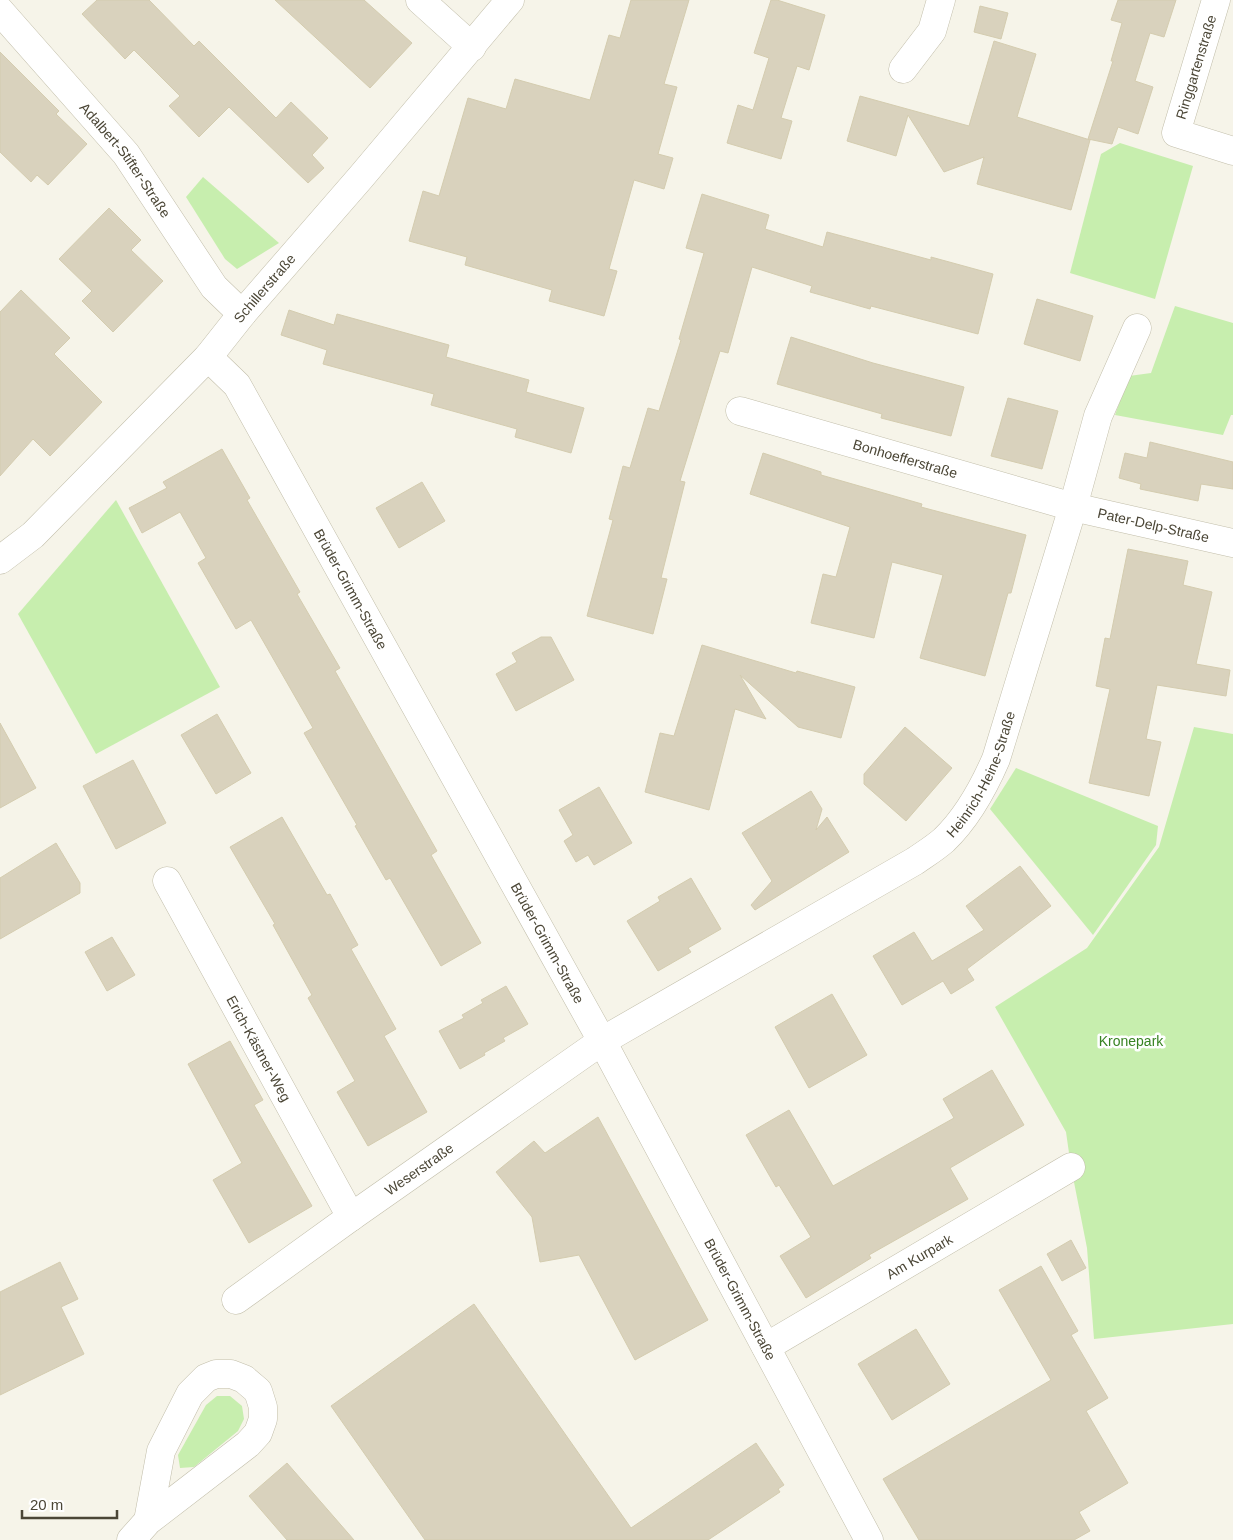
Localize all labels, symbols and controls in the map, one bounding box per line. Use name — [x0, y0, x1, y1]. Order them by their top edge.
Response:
street label: Ringgartenstraße — [1173, 13, 1220, 121]
street label: Adalbert-Stifter-Straße — [77, 99, 174, 221]
street label: Schillerstraße — [230, 250, 299, 326]
street label: Bonhoefferstraße — [851, 436, 960, 481]
street label: Pater-Delp-Straße — [1096, 505, 1211, 545]
street label: Brüder-Grimm-Straße — [311, 526, 391, 652]
street label: Heinrich-Heine-Straße — [943, 709, 1018, 840]
street label: Brüder-Grimm-Straße — [508, 880, 588, 1006]
street label: Erich-Kästner-Weg — [223, 993, 294, 1104]
park label: Kronepark — [1099, 1033, 1164, 1049]
street label: Weserstraße — [382, 1140, 457, 1199]
street label: Am Kurpark — [883, 1230, 956, 1282]
street label: Brüder-Grimm-Straße — [701, 1236, 779, 1363]
scale bar — [22, 1488, 118, 1520]
text: 20 m — [30, 1496, 63, 1513]

